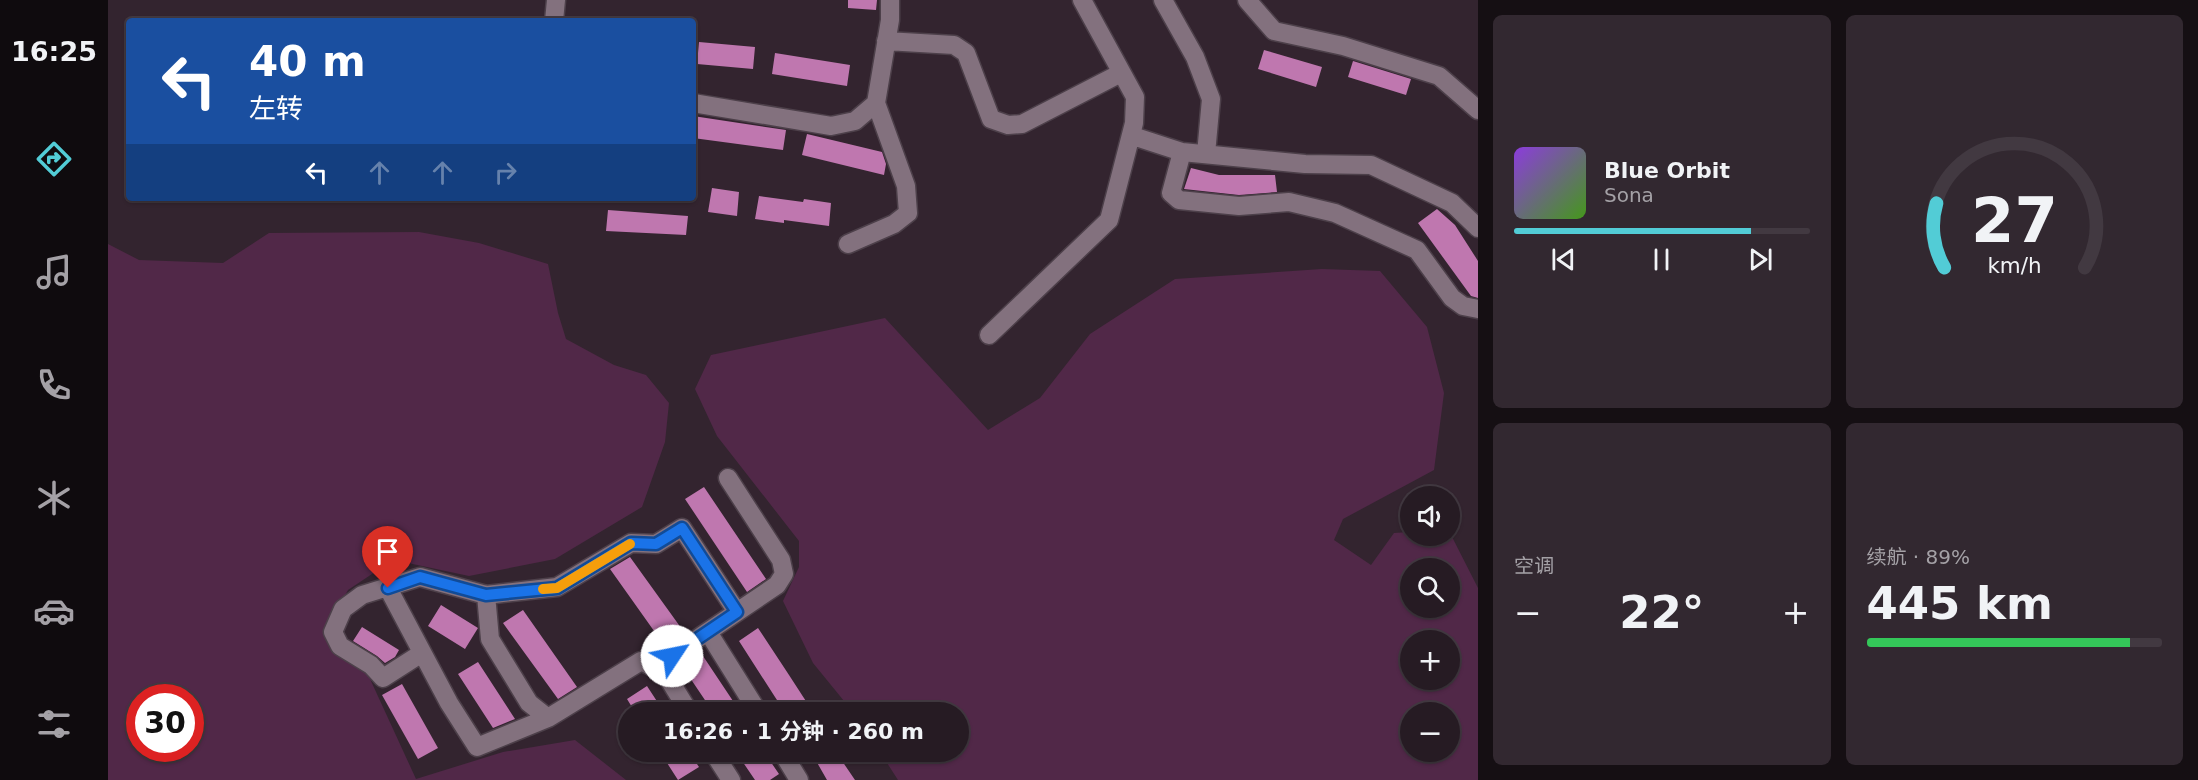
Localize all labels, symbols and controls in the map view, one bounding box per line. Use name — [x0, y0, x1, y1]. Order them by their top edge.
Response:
text: 16:25 — [11, 36, 97, 67]
text: 40 m — [249, 37, 366, 86]
icon: left — [150, 42, 228, 120]
text: 左转 — [249, 93, 303, 124]
icon: directions — [33, 138, 75, 180]
icon: left — [300, 156, 333, 189]
icon: ahead — [363, 156, 396, 189]
icon: ahead — [426, 156, 459, 189]
icon: right — [489, 156, 522, 189]
text: Blue Orbit — [1604, 158, 1730, 183]
text: Sona — [1604, 183, 1654, 207]
text: 27 — [1971, 185, 2058, 258]
icon: previous — [1547, 243, 1580, 276]
icon: pause — [1645, 243, 1678, 276]
icon: next — [1744, 243, 1777, 276]
icon: music — [33, 251, 75, 293]
text: km/h — [1987, 254, 2041, 279]
icon: phone — [33, 364, 75, 406]
icon: climate — [33, 477, 75, 519]
map controls — [1400, 486, 1460, 762]
button: sound — [1400, 486, 1460, 546]
pin — [362, 526, 413, 588]
icon: arrive — [371, 535, 404, 568]
text: 续航 · 89% — [1867, 545, 1970, 569]
text: 空调 — [1514, 554, 1554, 578]
button: search — [1400, 558, 1460, 618]
text: 445 km — [1867, 577, 2053, 630]
text: 22° — [1619, 586, 1704, 639]
icon: car — [33, 590, 75, 632]
text: − — [1514, 593, 1542, 632]
text: + — [1782, 593, 1810, 632]
position arrow — [640, 624, 704, 688]
button: + — [1400, 630, 1460, 690]
speed limit sign: 30 — [126, 684, 204, 762]
button: − — [1400, 702, 1460, 762]
icon: filters — [33, 703, 75, 745]
text: 16:26 · 1 分钟 · 260 m — [663, 719, 924, 744]

